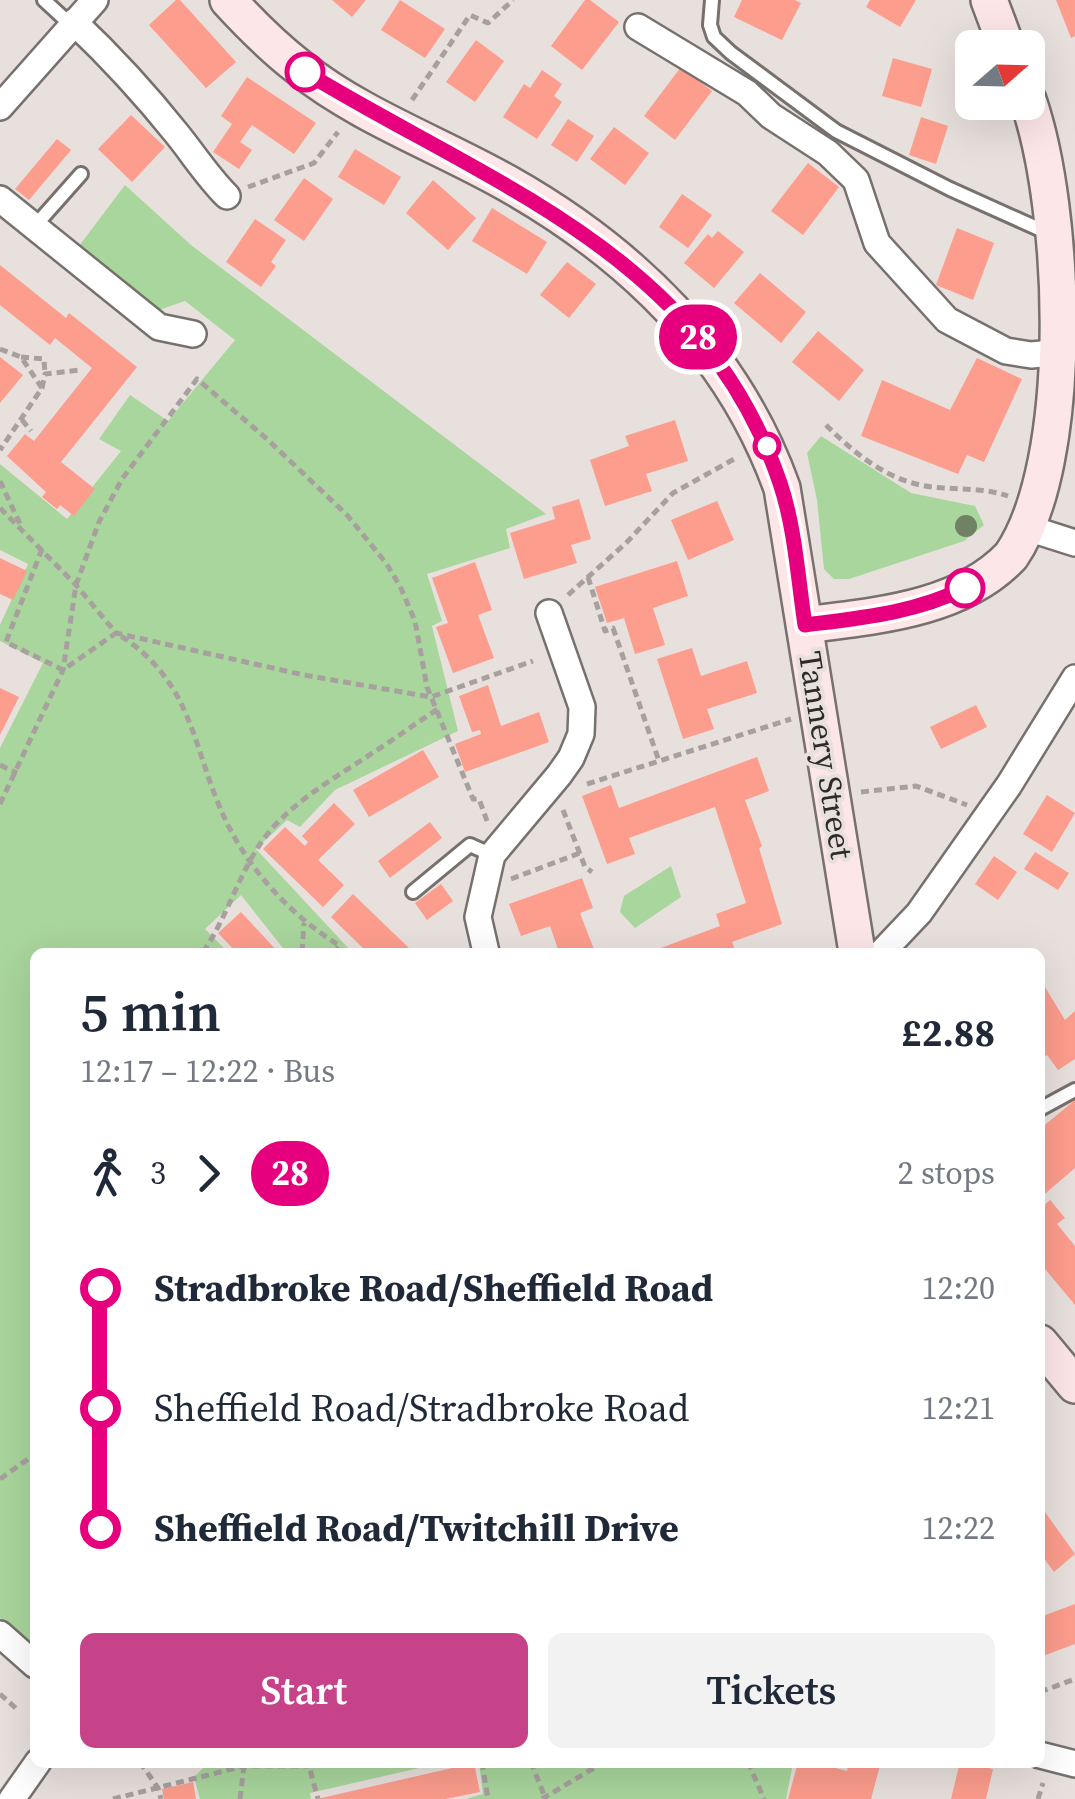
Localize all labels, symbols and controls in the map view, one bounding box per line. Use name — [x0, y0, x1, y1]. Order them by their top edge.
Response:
north arrow — [955, 30, 1045, 120]
map controls — [955, 30, 1045, 120]
unlabelled marker — [286, 53, 324, 91]
line badge: 28 — [653, 304, 743, 370]
text: 28 — [679, 313, 717, 361]
unlabelled marker — [754, 433, 780, 459]
unlabelled marker — [946, 569, 984, 607]
street label: Tannery Street — [788, 648, 864, 863]
text: 5 min — [80, 974, 221, 1049]
text: £2.88 — [901, 1007, 995, 1059]
text: 12:17 – 12:22 · Bus — [80, 1049, 335, 1093]
icon: walk — [80, 1146, 135, 1201]
icon: forward — [181, 1146, 236, 1201]
text: 28 — [271, 1149, 309, 1197]
text: 3 — [150, 1151, 166, 1195]
text: 2 stops — [897, 1151, 995, 1195]
text: Stradbroke Road/Sheffield Road — [154, 1262, 713, 1314]
text: 12:20 — [921, 1266, 995, 1310]
text: Sheffield Road/Stradbroke Road — [154, 1382, 689, 1434]
text: 12:21 — [921, 1386, 995, 1430]
text: Sheffield Road/Twitchill Drive — [154, 1502, 679, 1554]
text: 12:22 — [921, 1506, 995, 1550]
button: Start — [80, 1633, 528, 1748]
button: Tickets — [548, 1633, 995, 1748]

